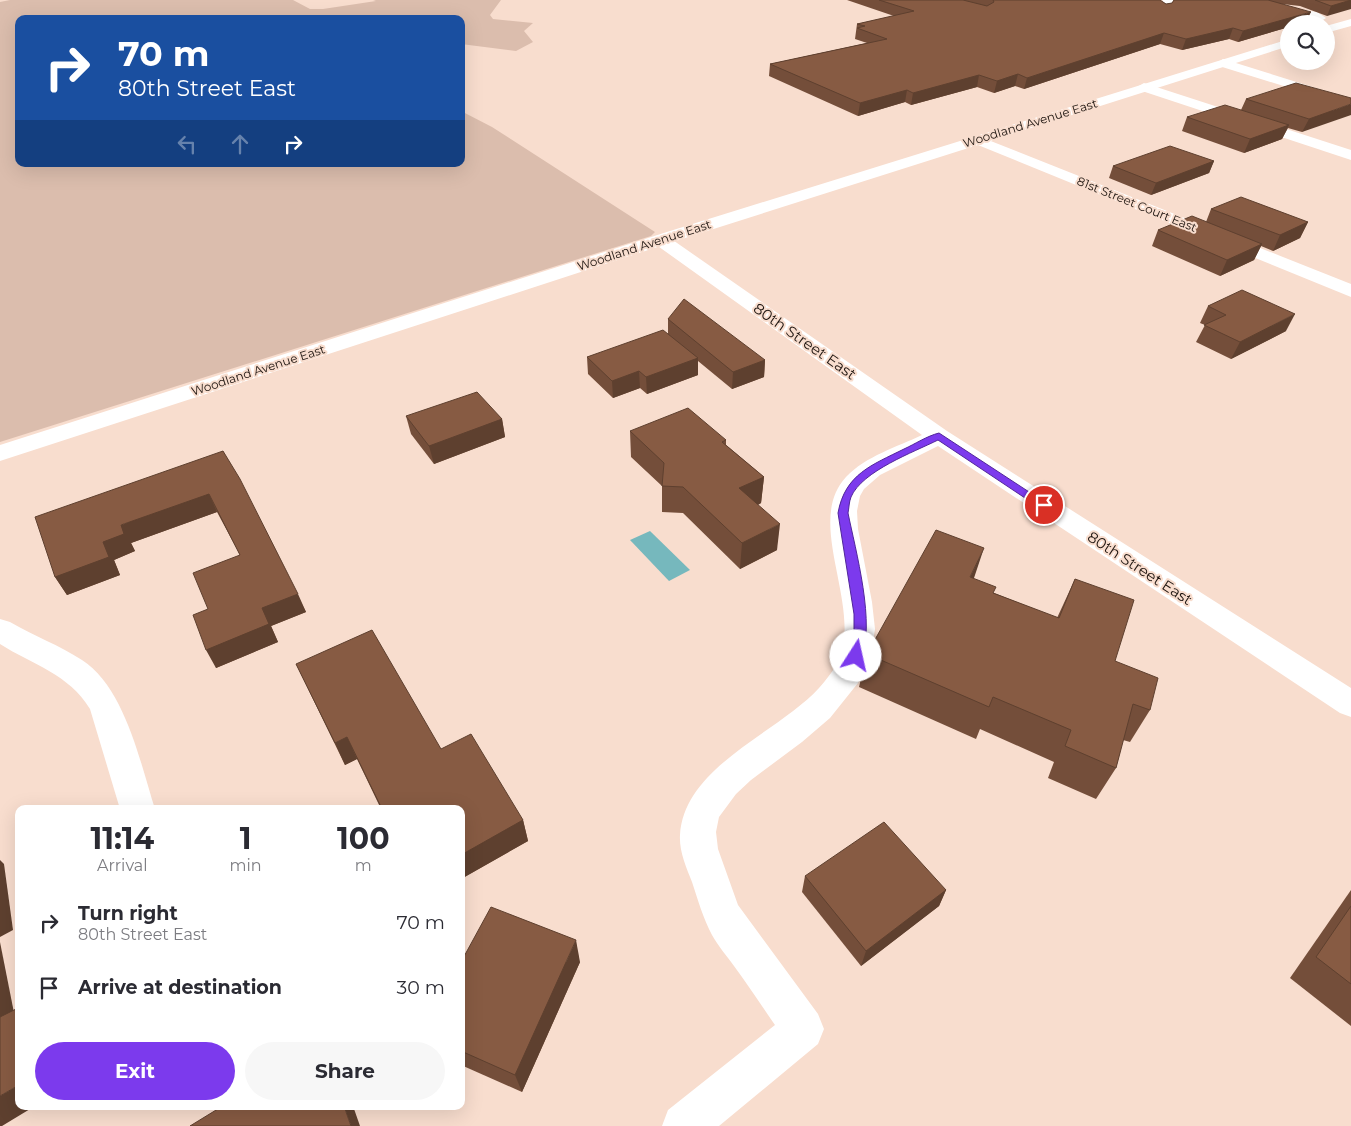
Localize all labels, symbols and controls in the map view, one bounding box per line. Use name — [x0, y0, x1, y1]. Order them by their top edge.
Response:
map controls — [1280, 15, 1335, 70]
button: search — [1280, 15, 1335, 70]
text: 70 m — [118, 32, 209, 75]
icon: right — [35, 35, 100, 100]
text: 80th Street East — [118, 75, 296, 102]
street label: Woodland Avenue East — [961, 95, 1099, 151]
icon: left — [173, 130, 201, 158]
icon: ahead — [226, 130, 254, 158]
icon: right — [279, 130, 307, 158]
street label: 81st Street Court East — [1075, 173, 1199, 235]
street label: Woodland Avenue East — [575, 216, 713, 274]
street label: 80th Street East — [750, 298, 860, 384]
street label: Woodland Avenue East — [189, 341, 327, 399]
pin — [1023, 484, 1065, 526]
icon: arrive — [1030, 491, 1058, 519]
street label: 80th Street East — [1084, 527, 1196, 609]
position arrow — [829, 629, 881, 681]
text: 11:14 — [90, 820, 154, 857]
text: 1 — [240, 820, 252, 857]
text: 100 — [337, 820, 390, 857]
text: Arrival — [97, 856, 148, 875]
text: min — [230, 856, 262, 875]
text: m — [355, 856, 372, 875]
text: Turn right — [78, 902, 178, 925]
icon: right — [35, 909, 63, 937]
text: 70 m — [396, 911, 445, 934]
text: 80th Street East — [78, 925, 207, 944]
icon: arrive — [35, 974, 63, 1002]
text: Arrive at destination — [78, 976, 282, 999]
text: 30 m — [397, 976, 445, 999]
button: Exit — [35, 1042, 235, 1100]
button: Share — [245, 1042, 445, 1100]

